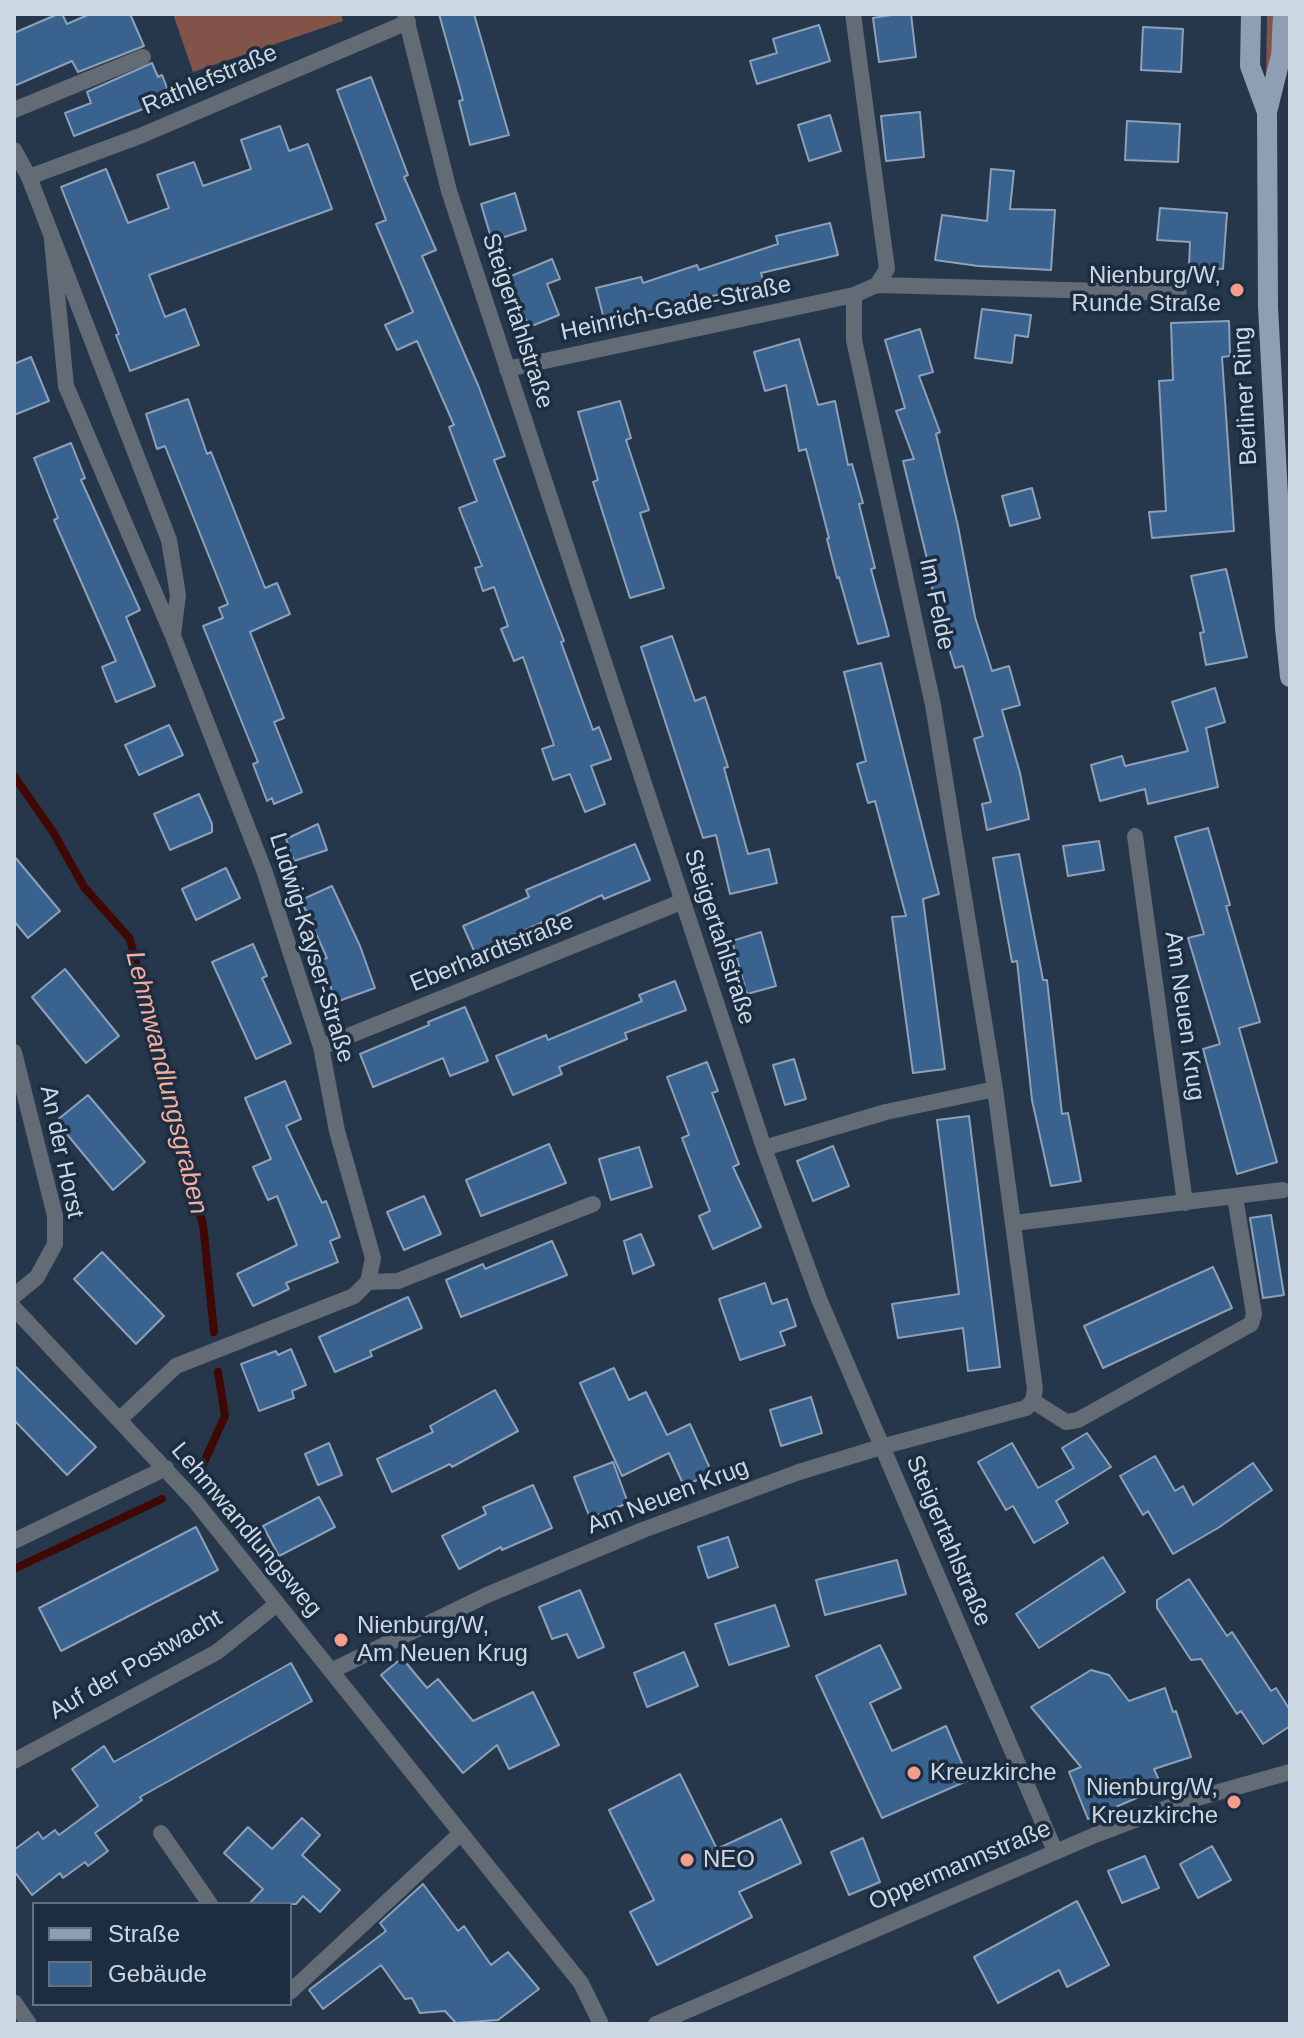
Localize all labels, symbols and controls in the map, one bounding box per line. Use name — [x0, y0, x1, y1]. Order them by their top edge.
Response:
street label: Rathlefstraße — [138, 39, 282, 121]
street label: Steigertahlstraße — [475, 230, 559, 412]
place label: Nienburg/W, Runde Straße — [1072, 262, 1221, 318]
street label: Heinrich-Gade-Straße — [558, 271, 794, 347]
marker: Nienburg/W, Runde Straße — [1228, 281, 1246, 299]
street label: Berliner Ring — [1228, 326, 1264, 466]
street label: Im Felde — [912, 555, 960, 653]
street label: Ludwig-Kayser-Straße — [262, 830, 360, 1066]
street label: Steigertahlstraße — [677, 846, 761, 1028]
street label: Eberhardtstraße — [406, 907, 578, 999]
street label: Am Neuen Krug — [1158, 929, 1210, 1103]
water label: Lehmwandlungsgraben — [118, 948, 214, 1218]
street label: An der Horst — [33, 1083, 89, 1221]
street label: Lehmwandlungsweg — [165, 1437, 327, 1623]
street label: Steigertahlstraße — [899, 1451, 997, 1631]
street label: Am Neuen Krug — [583, 1453, 753, 1541]
street label: Auf der Postwacht — [44, 1604, 228, 1726]
place label: Nienburg/W, Am Neuen Krug — [357, 1612, 528, 1668]
marker: Nienburg/W, Am Neuen Krug — [332, 1631, 350, 1649]
place label: Kreuzkirche — [930, 1759, 1057, 1787]
marker: Kreuzkirche — [905, 1764, 923, 1782]
place label: Nienburg/W, Kreuzkirche — [1086, 1774, 1218, 1830]
marker: Nienburg/W, Kreuzkirche — [1225, 1793, 1243, 1811]
street label: Oppermannstraße — [865, 1815, 1055, 1917]
place label: NEO — [703, 1846, 755, 1874]
marker: NEO — [678, 1851, 696, 1869]
legend — [32, 1902, 292, 2006]
text: Straße — [108, 1920, 180, 1947]
text: Gebäude — [108, 1960, 207, 1987]

